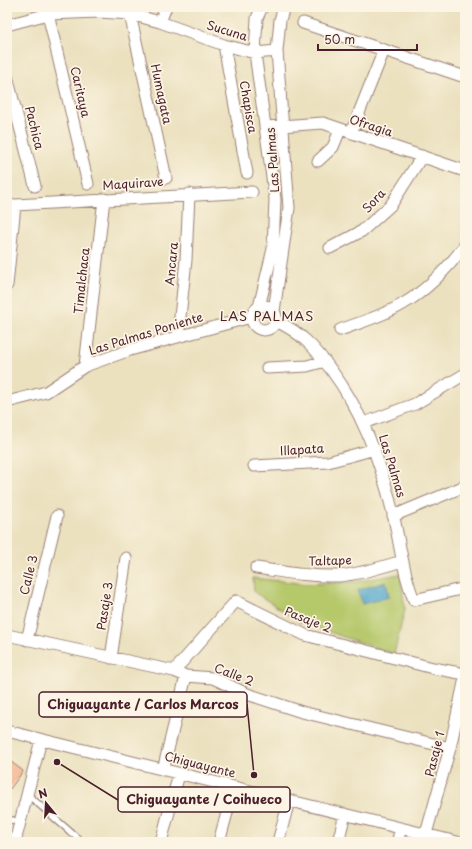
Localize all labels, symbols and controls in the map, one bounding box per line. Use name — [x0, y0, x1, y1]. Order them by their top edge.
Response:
street label: Sucuna — [205, 15, 250, 45]
scale bar — [318, 26, 417, 52]
text: 50 m — [324, 30, 355, 48]
street label: Humagata — [147, 62, 177, 126]
street label: Caritaya — [66, 65, 96, 119]
street label: Chapisca — [236, 79, 263, 135]
street label: Pachica — [21, 104, 49, 152]
street label: Ofragia — [347, 110, 396, 141]
street label: Las Palmas — [261, 127, 283, 193]
street label: Maquirave — [102, 172, 164, 194]
street label: Sora — [357, 184, 390, 216]
street label: Ancara — [160, 241, 182, 286]
street label: Timalchaca — [69, 246, 93, 315]
district label: LAS PALMAS — [220, 306, 314, 325]
street label: Las Palmas Poniente — [86, 307, 205, 359]
street label: Las Palmas — [375, 432, 411, 500]
street label: Illapata — [279, 438, 325, 460]
street label: Taltape — [308, 550, 352, 570]
street label: Calle 3 — [14, 553, 42, 597]
street label: Pasaje 3 — [91, 580, 117, 631]
street label: Pasaje 2 — [282, 601, 335, 637]
street label: Calle 2 — [212, 658, 257, 690]
callout: Chiguayante / Carlos Marcos — [39, 692, 247, 717]
text: Chiguayante / Carlos Marcos — [47, 694, 239, 713]
street label: Pasaje 1 — [420, 729, 448, 778]
street label: Chiguayante — [163, 746, 238, 782]
north arrow — [26, 783, 66, 823]
text: N — [36, 783, 50, 802]
callout: Chiguayante / Coihueco — [118, 787, 290, 812]
text: Chiguayante / Coihueco — [126, 789, 282, 808]

